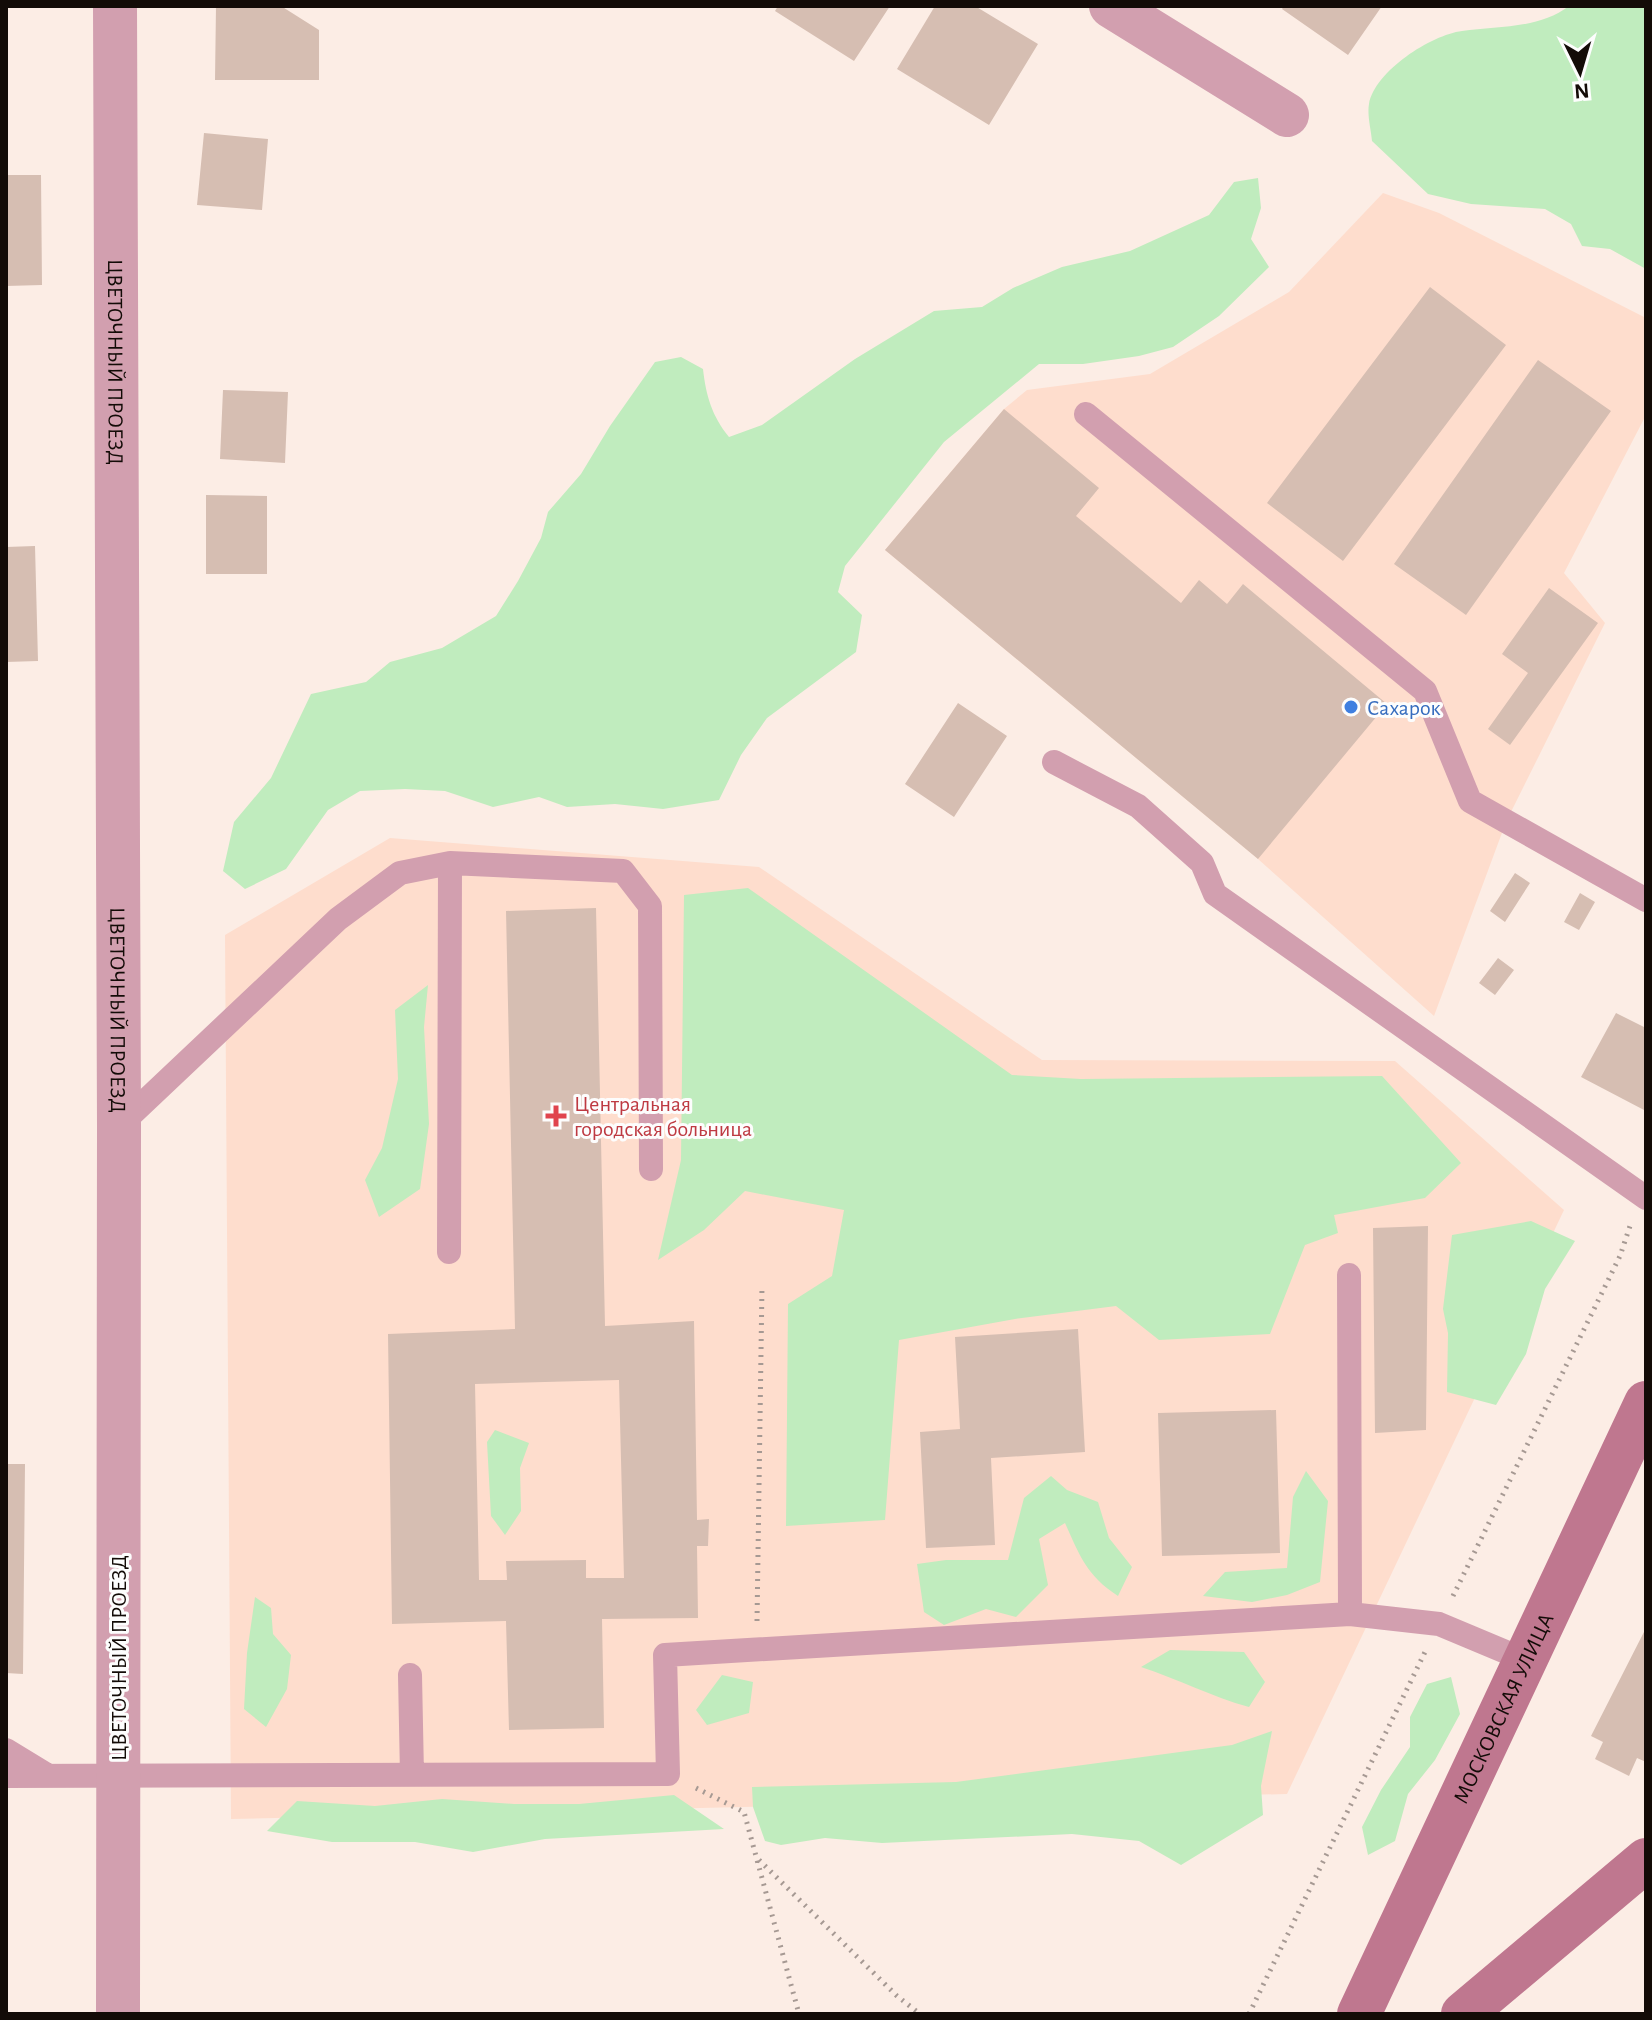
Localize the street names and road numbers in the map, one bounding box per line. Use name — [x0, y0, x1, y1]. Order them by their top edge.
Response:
street label: ЦВЕТОЧНЫЙ ПРОЕЗД — [104, 259, 127, 465]
street label: ЦВЕТОЧНЫЙ ПРОЕЗД — [106, 907, 129, 1113]
street label: ЦВЕТОЧНЫЙ ПРОЕЗД — [108, 1555, 130, 1761]
street label: МОСКОВСКАЯ УЛИЦА — [1450, 1610, 1558, 1807]

